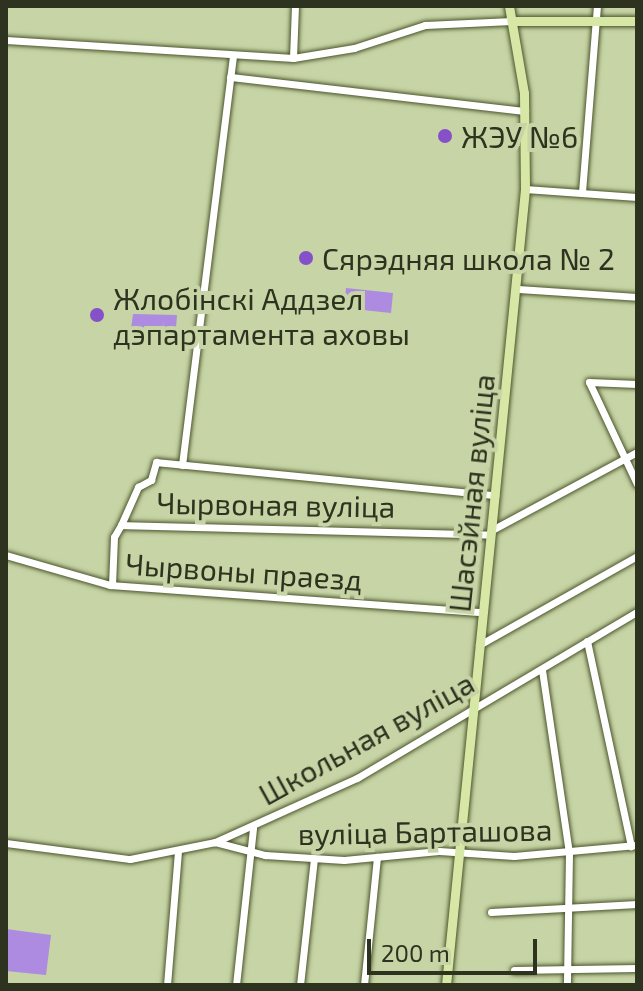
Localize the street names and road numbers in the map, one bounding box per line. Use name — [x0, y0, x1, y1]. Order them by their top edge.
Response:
street label: Шасэйная вуліца — [441, 372, 501, 614]
street label: Чырвоная вуліца — [156, 484, 396, 524]
street label: Чырвоны праезд — [124, 545, 364, 597]
street label: Школьная вуліца — [252, 664, 480, 812]
street label: вуліца Барташова — [297, 811, 553, 851]

